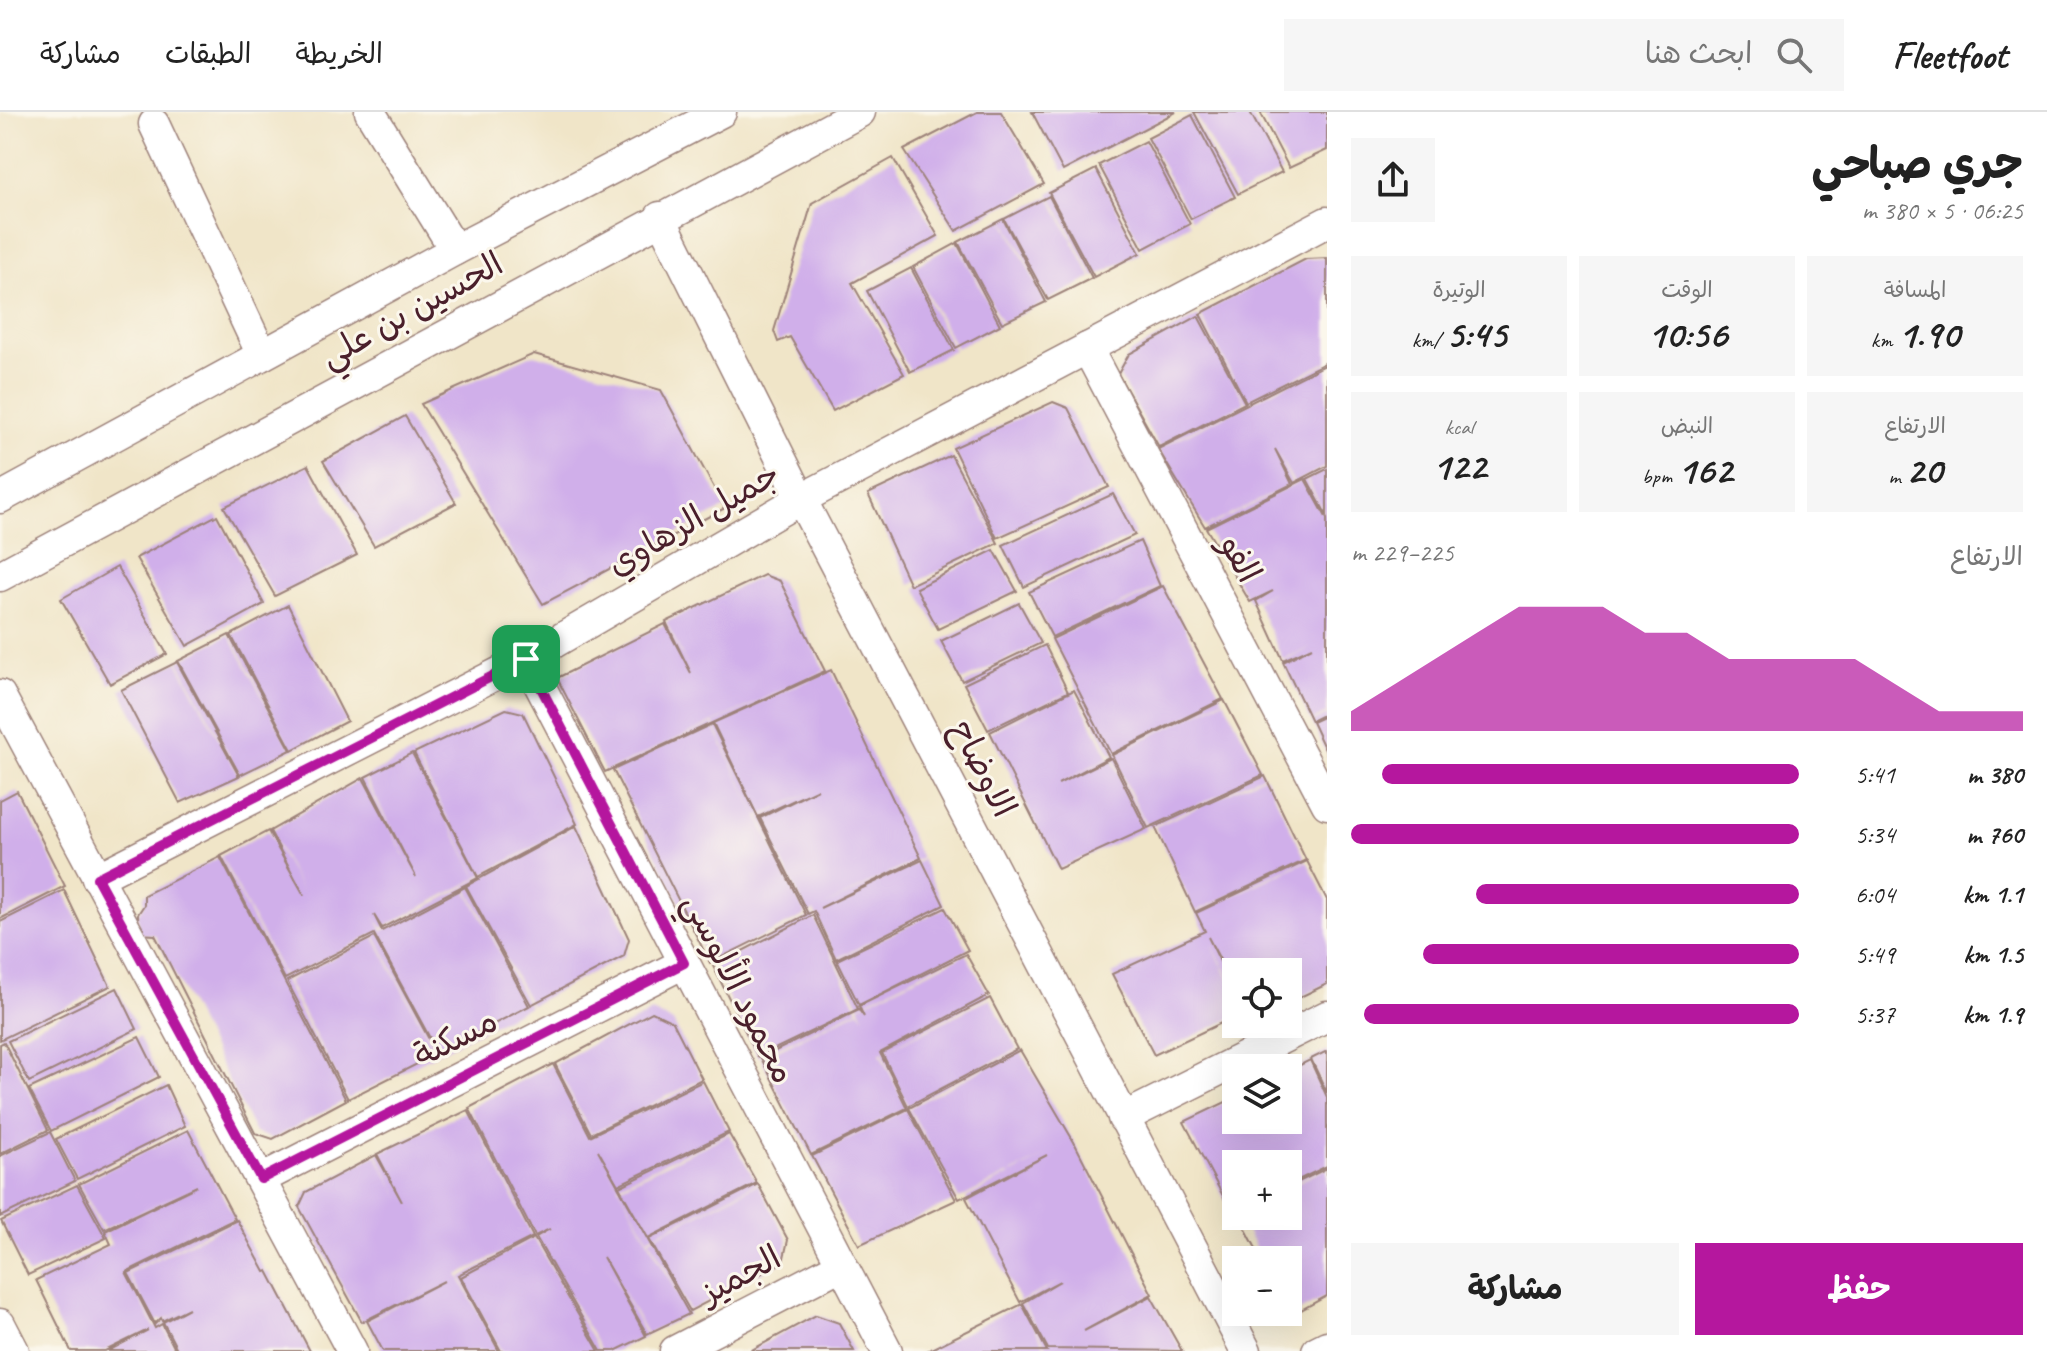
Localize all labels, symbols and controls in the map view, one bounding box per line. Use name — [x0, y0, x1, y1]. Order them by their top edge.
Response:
search box — [1284, 19, 1844, 91]
text: Fleetfoot — [1892, 32, 2007, 79]
icon: search — [1772, 33, 1816, 77]
text: ابحث هنا — [1645, 34, 1752, 72]
text: مشاركة — [40, 36, 121, 71]
text: الطبقات — [165, 36, 251, 71]
text: الخريطة — [295, 36, 383, 71]
text: جري صباحي — [1811, 136, 2023, 191]
button: share — [1351, 138, 1435, 222]
text: 06:25 · 5 × 380 m — [1862, 194, 2023, 227]
street label: الحسين بن علي — [312, 242, 514, 384]
text: الوتيرة — [1432, 276, 1486, 304]
text: الوقت — [1661, 276, 1713, 304]
text: المسافة — [1884, 276, 1946, 304]
text: 5:45 — [1446, 309, 1506, 359]
text: 10:56 — [1647, 309, 1727, 359]
text: 1.90 — [1898, 309, 1959, 359]
text: /km — [1412, 326, 1446, 354]
text: km — [1871, 326, 1898, 354]
text: النبض — [1661, 412, 1713, 440]
text: الارتفاع — [1884, 412, 1946, 440]
text: kcal — [1444, 413, 1474, 441]
text: 122 — [1432, 441, 1486, 491]
text: 162 — [1677, 445, 1732, 495]
text: 20 — [1906, 445, 1942, 495]
street label: جميل الزهاوي — [599, 452, 789, 588]
text: bpm — [1642, 462, 1677, 490]
text: m — [1888, 462, 1906, 490]
street label: الفو — [1209, 525, 1271, 590]
text: 225–229 m — [1351, 536, 1454, 569]
text: الارتفاع — [1950, 540, 2023, 573]
pin — [492, 625, 560, 693]
icon: arrive — [504, 637, 548, 681]
street label: الاوضاح — [940, 712, 1026, 825]
text: 5:41 — [1855, 758, 1895, 791]
text: 380 m — [1967, 758, 2023, 791]
text: 5:34 — [1855, 818, 1895, 851]
text: 760 m — [1966, 818, 2023, 851]
text: 6:04 — [1855, 878, 1895, 911]
text: 1.1 km — [1963, 878, 2023, 911]
street label: محمود الألوسي — [666, 886, 807, 1094]
text: 5:49 — [1855, 938, 1895, 971]
text: 1.5 km — [1963, 938, 2023, 971]
map controls — [1222, 958, 1302, 1326]
button: locate — [1222, 958, 1302, 1038]
street label: مسكنة — [406, 998, 504, 1077]
text: 5:37 — [1855, 998, 1895, 1031]
text: 1.9 km — [1963, 998, 2023, 1031]
button: layers — [1222, 1054, 1302, 1134]
button: + — [1222, 1150, 1302, 1230]
street label: الجميز — [690, 1235, 788, 1315]
button: مشاركة — [1351, 1243, 1679, 1335]
button: حفظ — [1695, 1243, 2023, 1335]
button: − — [1222, 1246, 1302, 1326]

